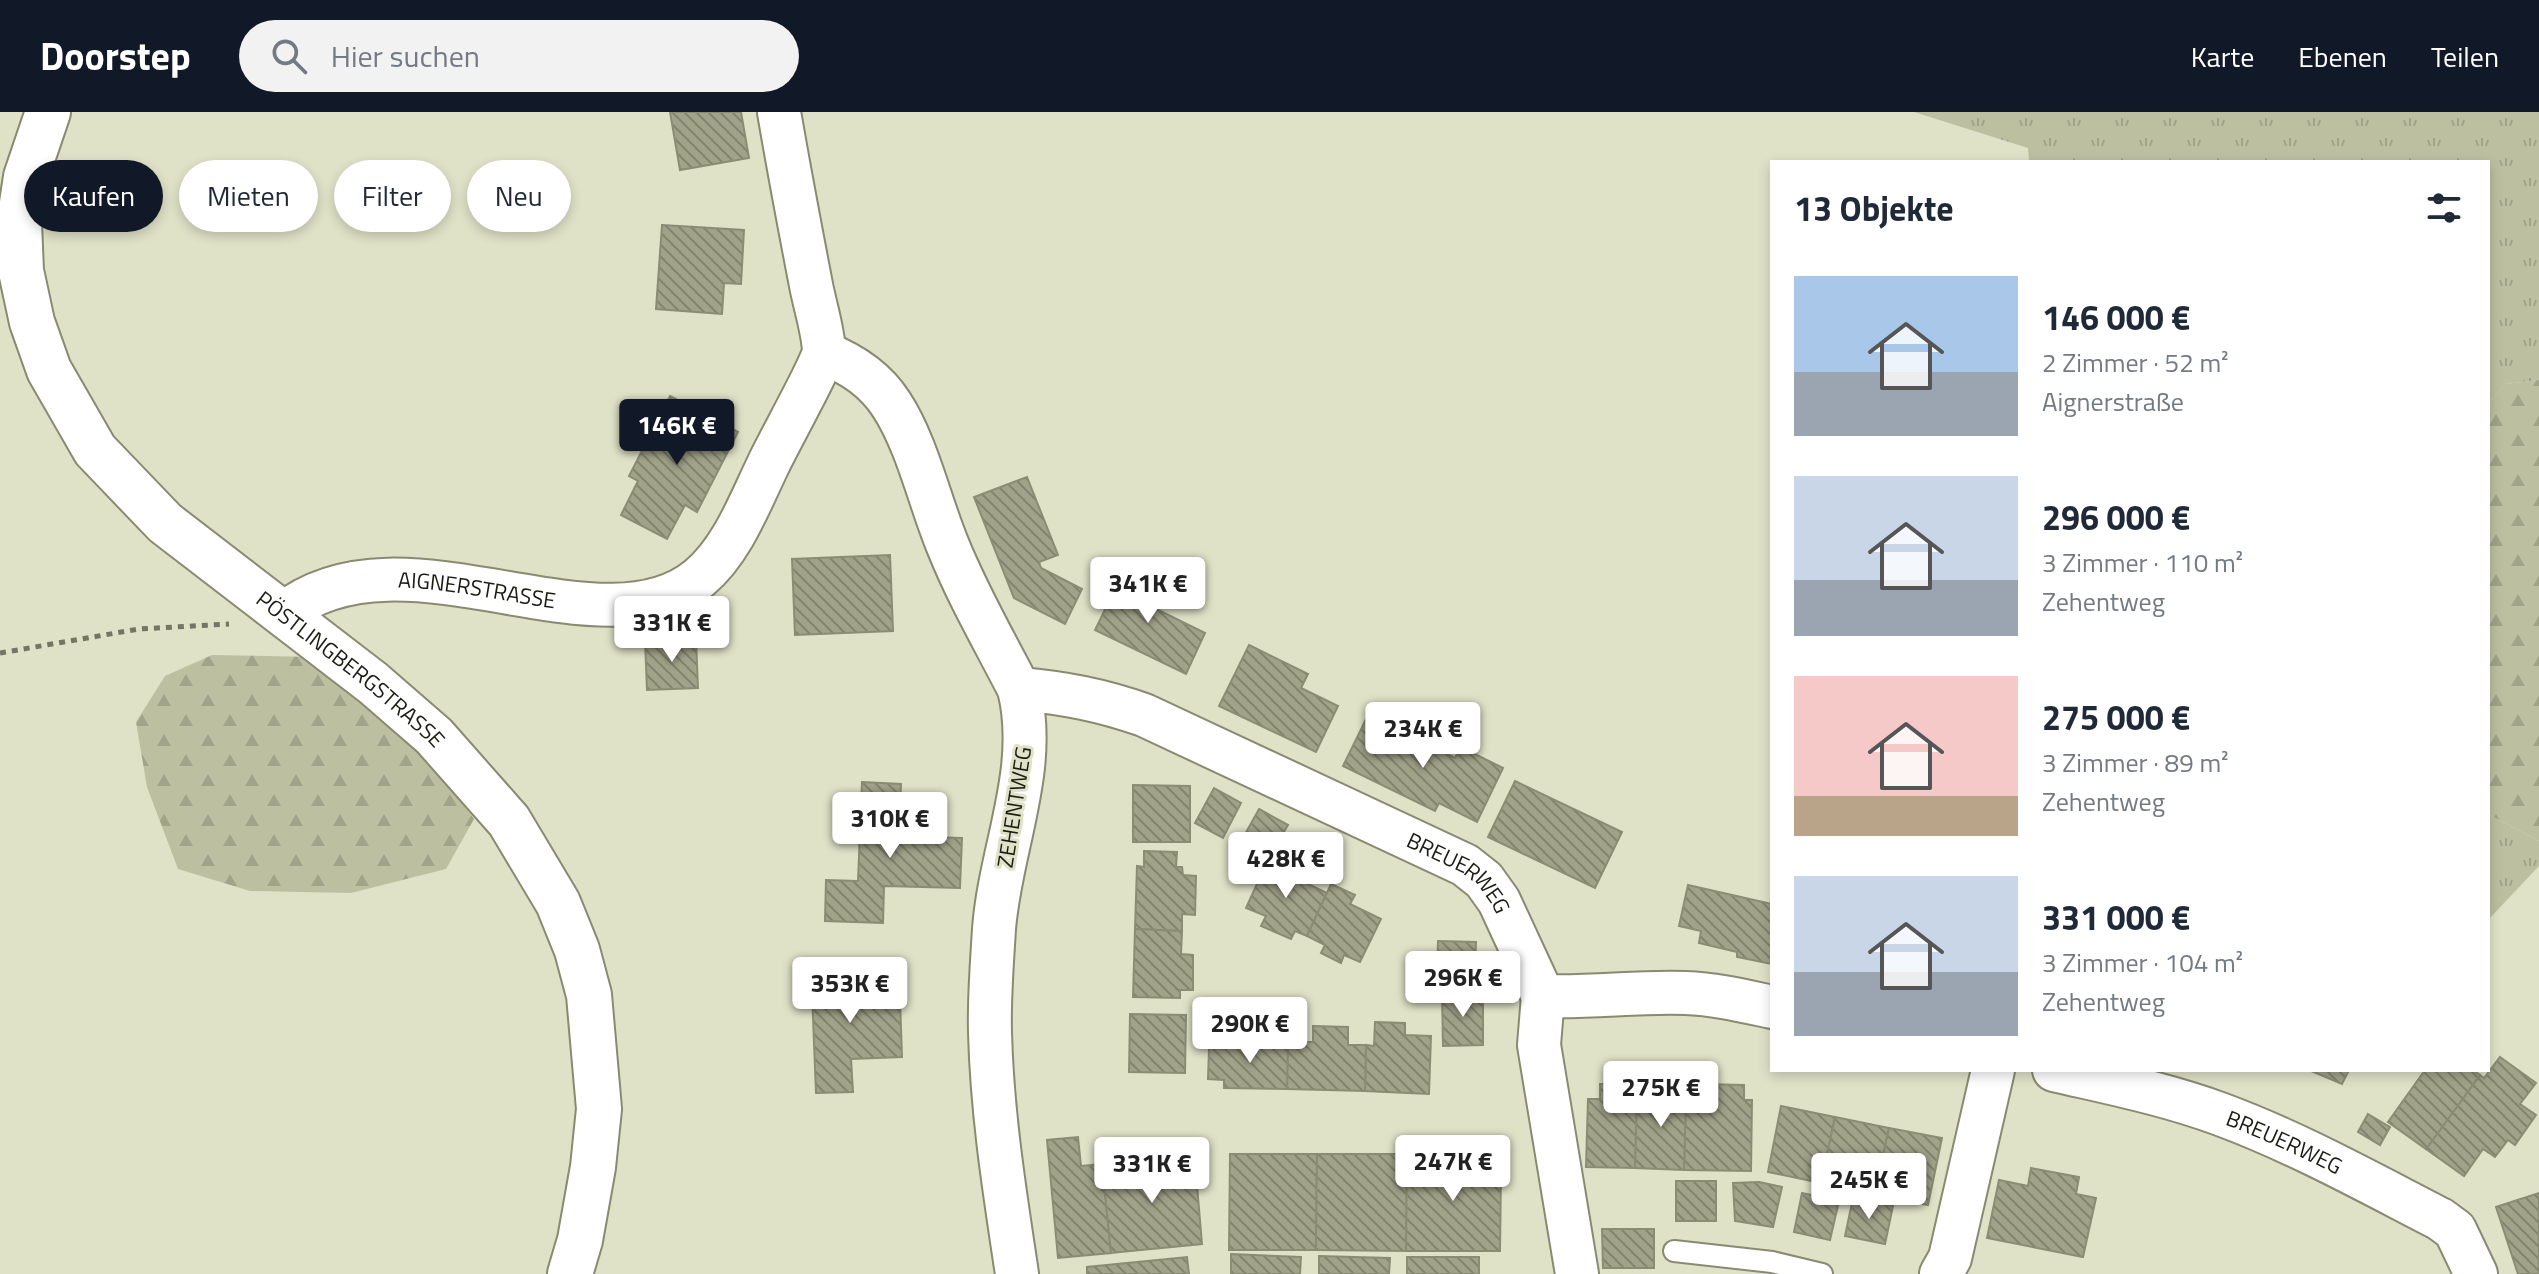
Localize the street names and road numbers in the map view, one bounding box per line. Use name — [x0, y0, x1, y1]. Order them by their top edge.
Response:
street label: AIGNERSTRASSE — [397, 563, 558, 617]
street label: PÖSTLINGBERGSTRASSE — [249, 582, 454, 755]
street label: ZEHENTWEG — [988, 744, 1040, 870]
street label: BREUERWEG — [1401, 823, 1519, 919]
street label: BREUERWEG — [2221, 1101, 2348, 1183]

